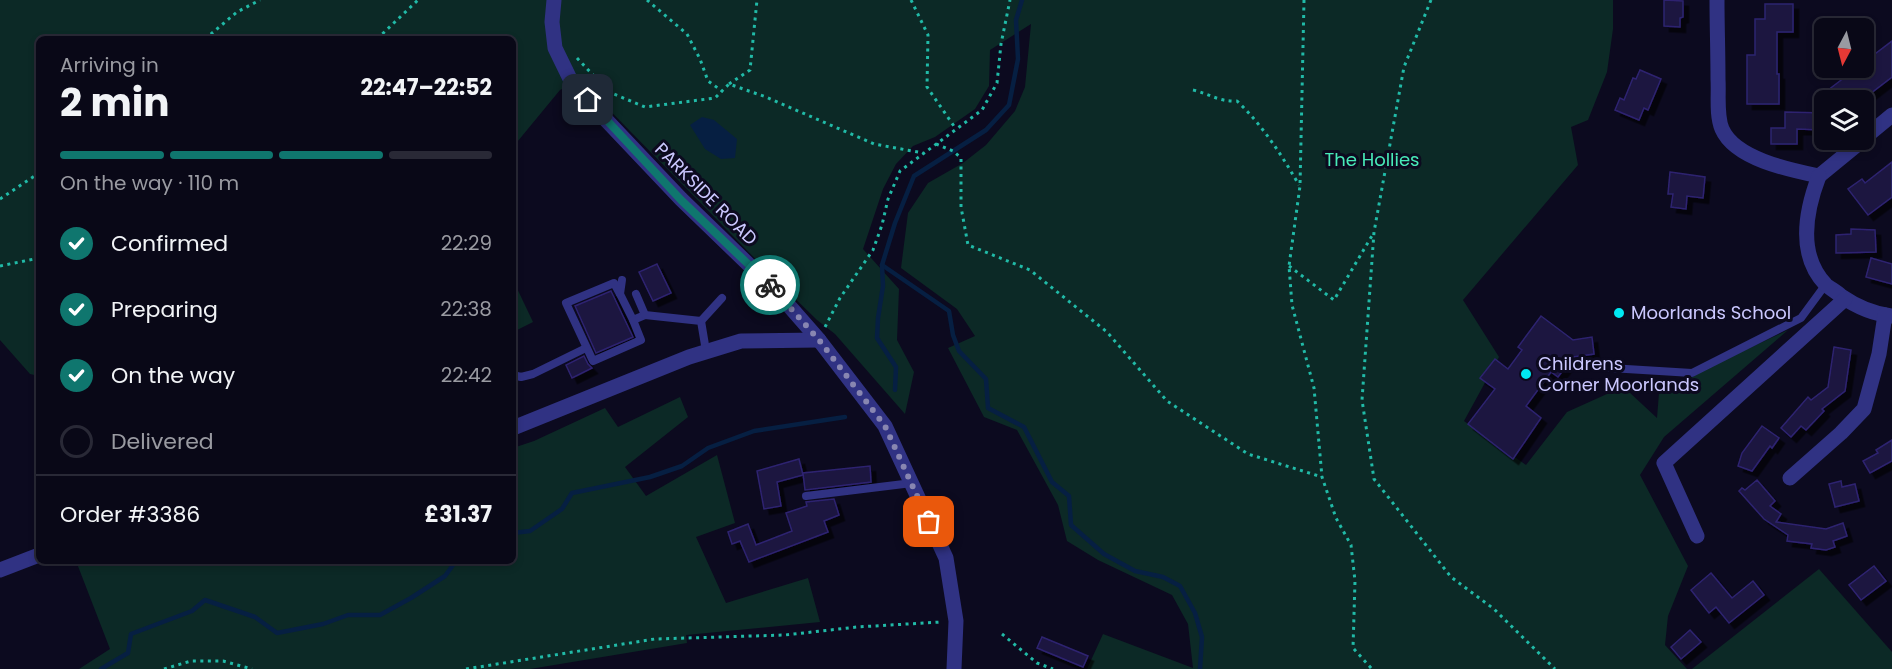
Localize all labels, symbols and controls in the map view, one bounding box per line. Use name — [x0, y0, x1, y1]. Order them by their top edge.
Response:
north arrow — [1814, 18, 1874, 78]
map controls — [1814, 18, 1874, 150]
text: Arriving in — [60, 51, 159, 79]
text: 22:47–22:52 — [360, 72, 492, 103]
pin — [562, 74, 613, 125]
text: 2 min — [60, 75, 170, 130]
icon: home — [571, 83, 604, 116]
button: layers — [1814, 90, 1874, 150]
street label: PARKSIDE ROAD — [649, 137, 763, 251]
park label: The Hollies — [1324, 147, 1420, 172]
text: On the way · 110 m — [60, 169, 239, 197]
icon: check — [60, 227, 93, 260]
text: Confirmed — [111, 228, 228, 259]
text: 22:29 — [441, 229, 492, 257]
courier — [740, 255, 800, 315]
icon: bike — [754, 269, 787, 302]
icon: check — [60, 293, 93, 326]
text: Preparing — [111, 294, 218, 325]
text: 22:38 — [440, 295, 492, 323]
place label: Moorlands School — [1631, 300, 1791, 325]
marker: Moorlands School — [1612, 306, 1626, 320]
place label: Childrens Corner Moorlands — [1538, 351, 1699, 397]
icon: check — [60, 359, 93, 392]
text: On the way — [111, 360, 235, 391]
text: 22:42 — [441, 361, 492, 389]
marker: Childrens Corner Moorlands — [1519, 367, 1533, 381]
text: Delivered — [111, 426, 214, 457]
pin — [903, 496, 954, 547]
text: Order #3386 — [60, 499, 200, 530]
text: £31.37 — [425, 499, 492, 530]
icon: bag — [912, 505, 945, 538]

